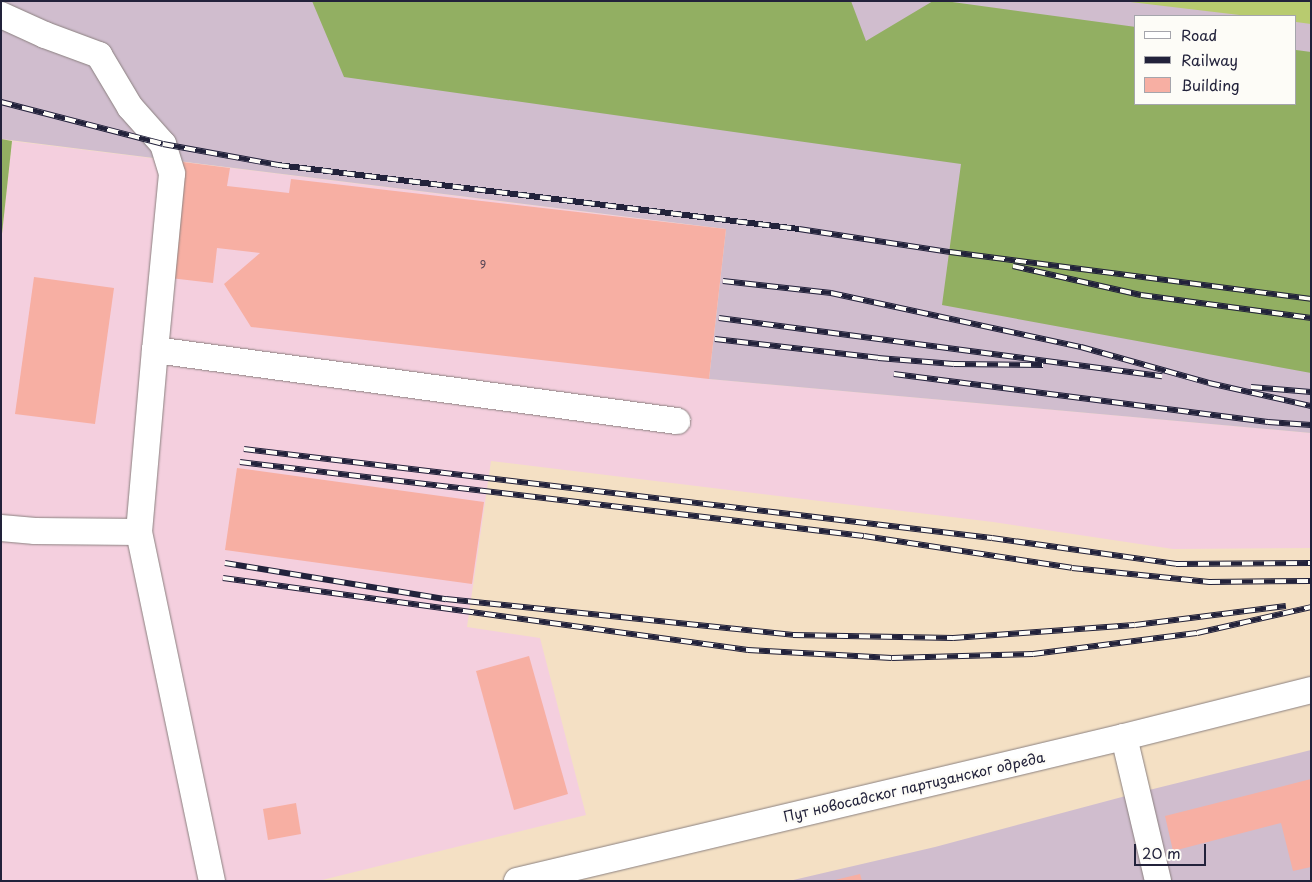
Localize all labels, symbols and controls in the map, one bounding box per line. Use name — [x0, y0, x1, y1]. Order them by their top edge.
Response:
legend — [1134, 15, 1297, 105]
text: Road — [1181, 23, 1217, 46]
text: Railway — [1181, 48, 1238, 71]
text: Building — [1181, 73, 1240, 96]
house number: 9 — [480, 258, 486, 272]
street label: Пут новосадског партизанског одреда — [781, 749, 1047, 825]
scale bar — [1137, 834, 1210, 866]
text: 20 m — [1142, 841, 1181, 864]

